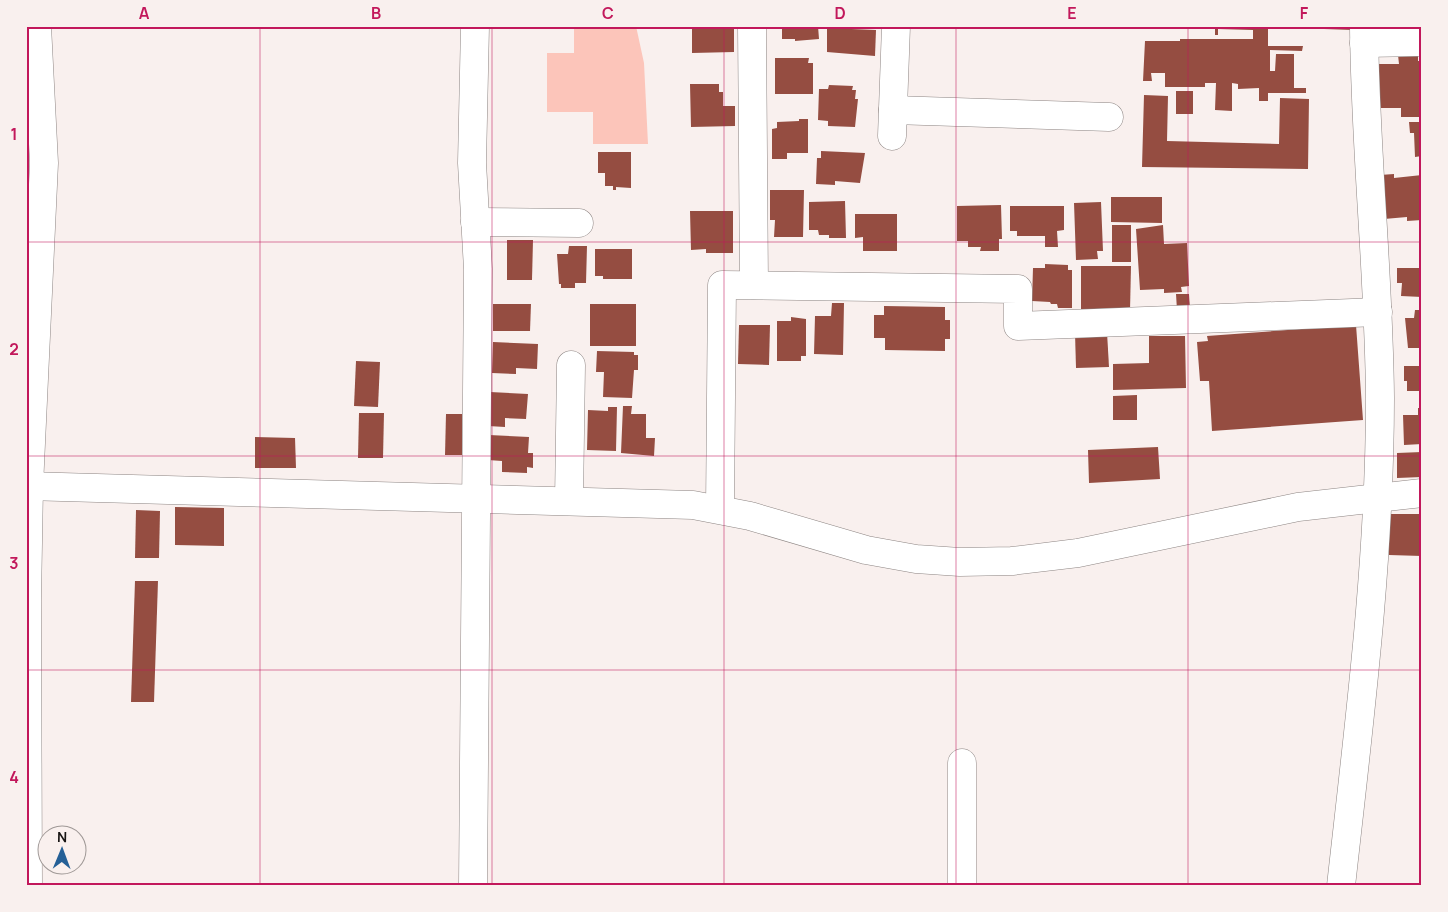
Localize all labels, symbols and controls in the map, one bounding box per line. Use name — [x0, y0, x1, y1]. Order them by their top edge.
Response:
text: A — [139, 2, 150, 24]
text: B — [371, 2, 381, 24]
text: C — [602, 2, 614, 24]
text: D — [834, 2, 846, 24]
text: E — [1067, 2, 1077, 24]
text: F — [1300, 2, 1309, 24]
text: 1 — [10, 123, 18, 145]
text: 2 — [9, 338, 19, 360]
text: 3 — [9, 552, 19, 574]
text: 4 — [9, 766, 19, 788]
north arrow — [38, 824, 88, 874]
text: N — [57, 827, 67, 846]

